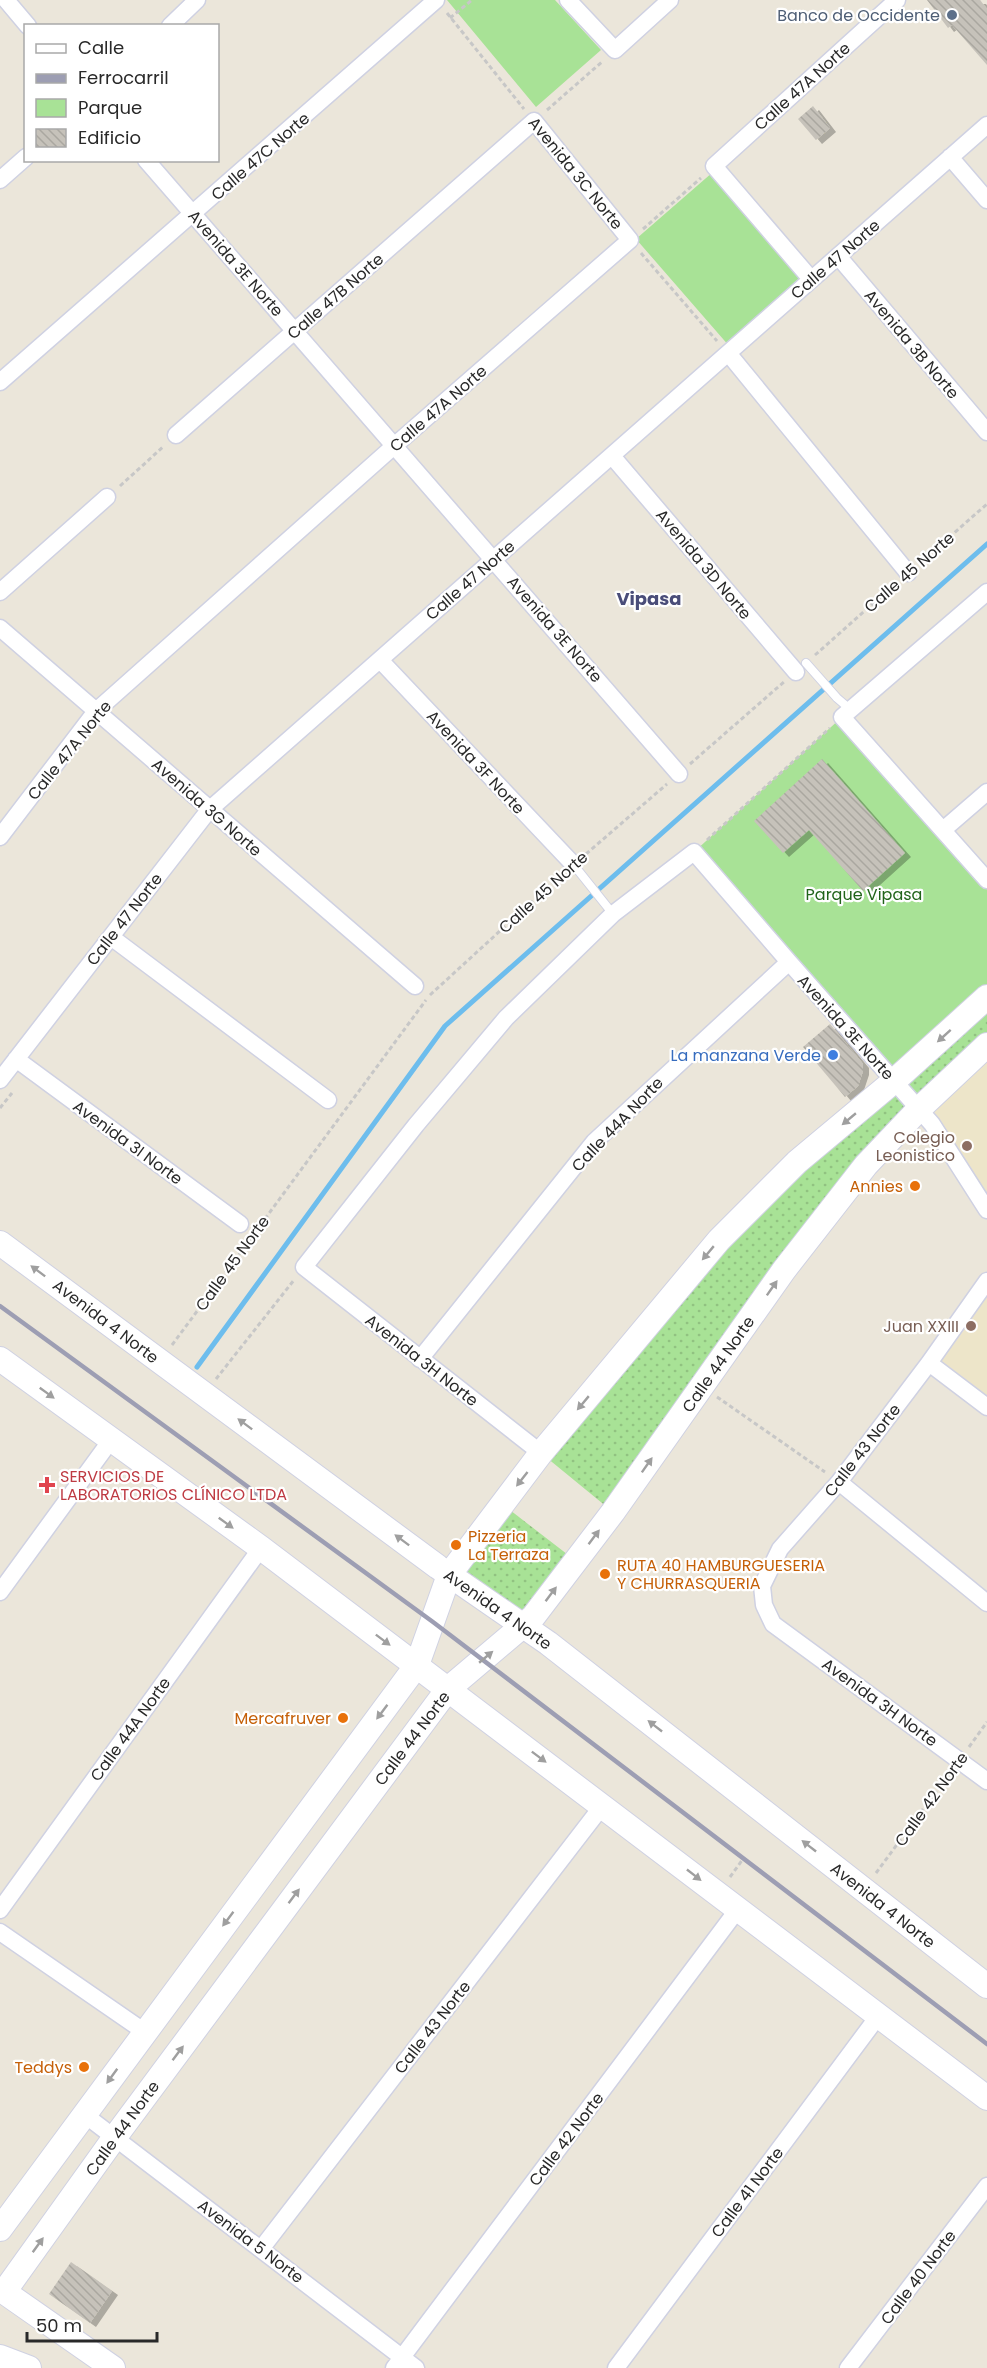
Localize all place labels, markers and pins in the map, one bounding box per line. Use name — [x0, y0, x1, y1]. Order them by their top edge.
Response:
place label: Banco de Occidente — [777, 4, 940, 27]
marker: Banco de Occidente — [945, 8, 959, 22]
place label: La manzana Verde — [671, 1044, 821, 1067]
marker: La manzana Verde — [826, 1048, 840, 1062]
place label: Colegio Leonistico — [876, 1126, 955, 1167]
marker: Colegio Leonistico — [960, 1139, 974, 1153]
place label: Annies — [850, 1175, 903, 1198]
marker: Annies — [908, 1179, 922, 1193]
place label: Juan XXIII — [883, 1315, 959, 1338]
marker: Juan XXIII — [964, 1319, 978, 1333]
place label: SERVICIOS DE LABORATORIOS CLÍNICO LTDA — [60, 1465, 287, 1506]
marker: SERVICIOS DE LABORATORIOS CLÍNICO LTDA — [38, 1476, 56, 1494]
place label: Pizzeria La Terraza — [468, 1525, 549, 1566]
marker: Pizzeria La Terraza — [449, 1538, 463, 1552]
place label: RUTA 40 HAMBURGUESERIA Y CHURRASQUERIA — [617, 1554, 825, 1595]
marker: RUTA 40 HAMBURGUESERIA Y CHURRASQUERIA — [598, 1567, 612, 1581]
place label: Mercafruver — [234, 1707, 331, 1730]
marker: Mercafruver — [336, 1711, 350, 1725]
place label: Teddys — [14, 2056, 72, 2079]
marker: Teddys — [77, 2060, 91, 2074]

